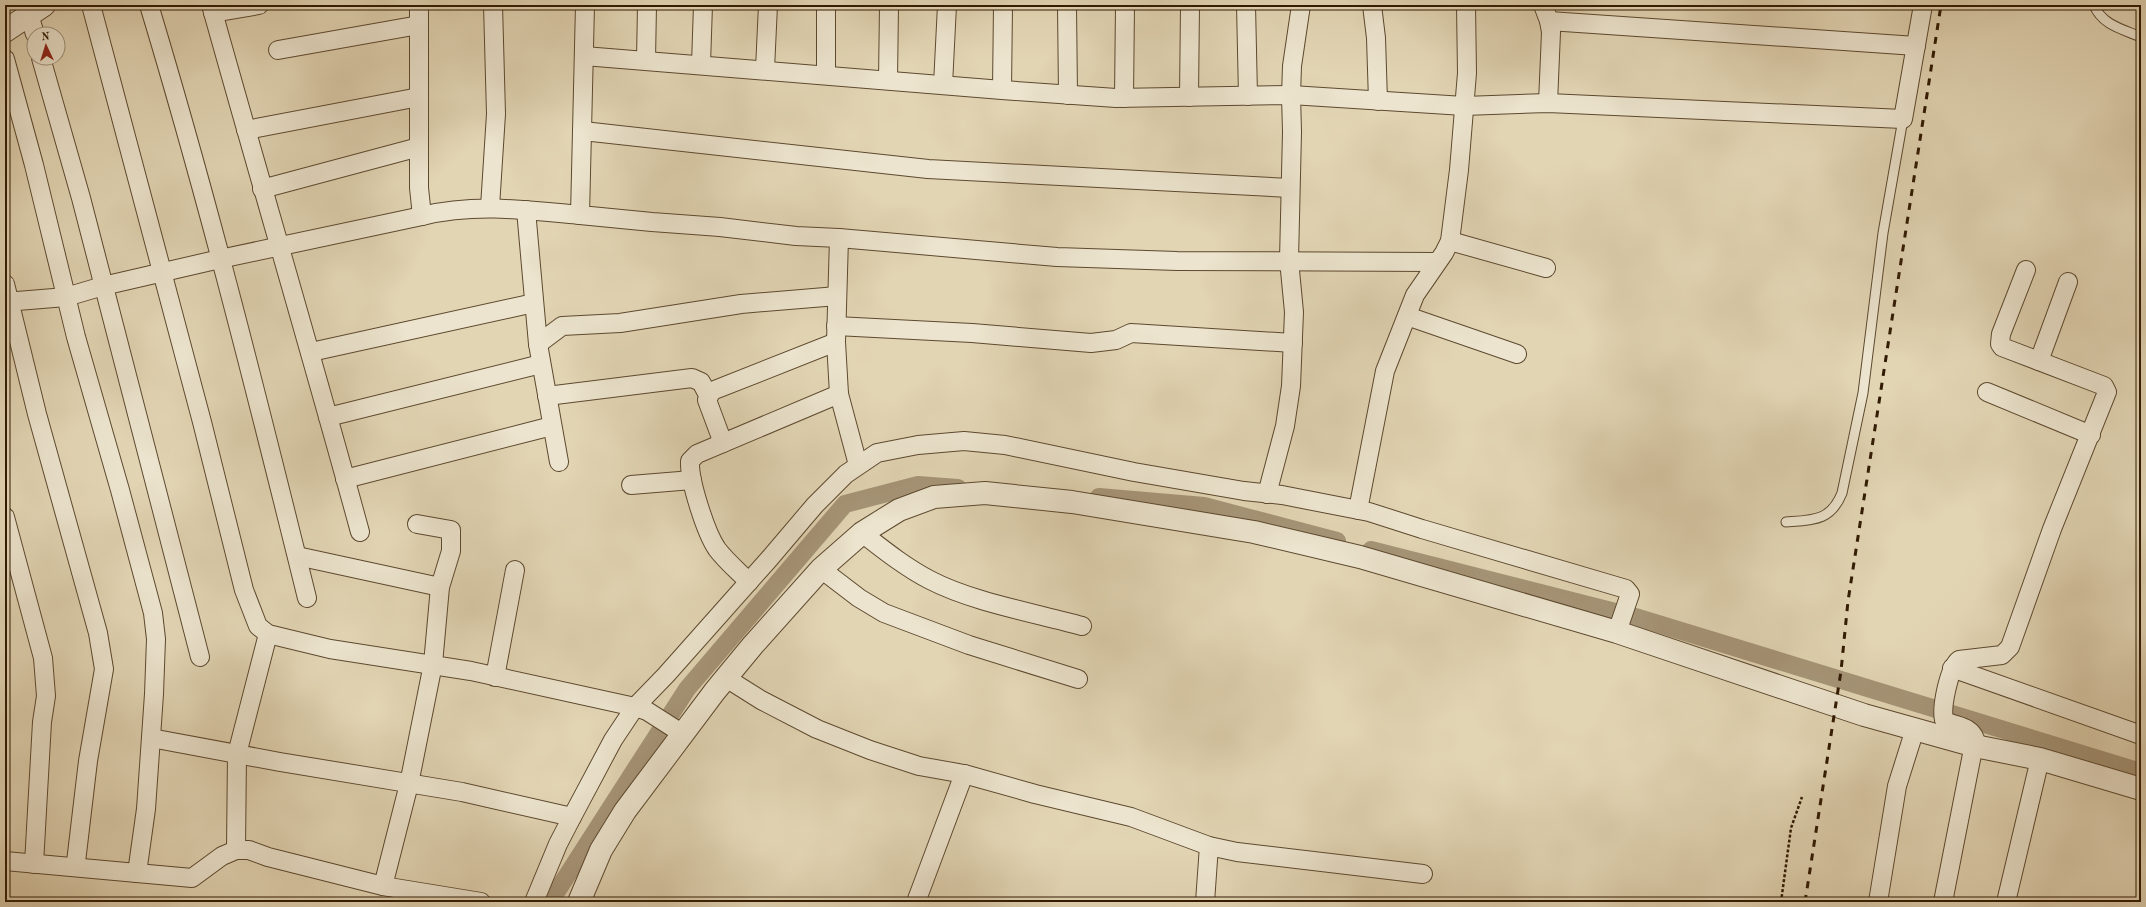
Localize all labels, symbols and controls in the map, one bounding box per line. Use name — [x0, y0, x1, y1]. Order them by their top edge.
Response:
north arrow — [26, 26, 66, 66]
text: N — [41, 32, 51, 43]

